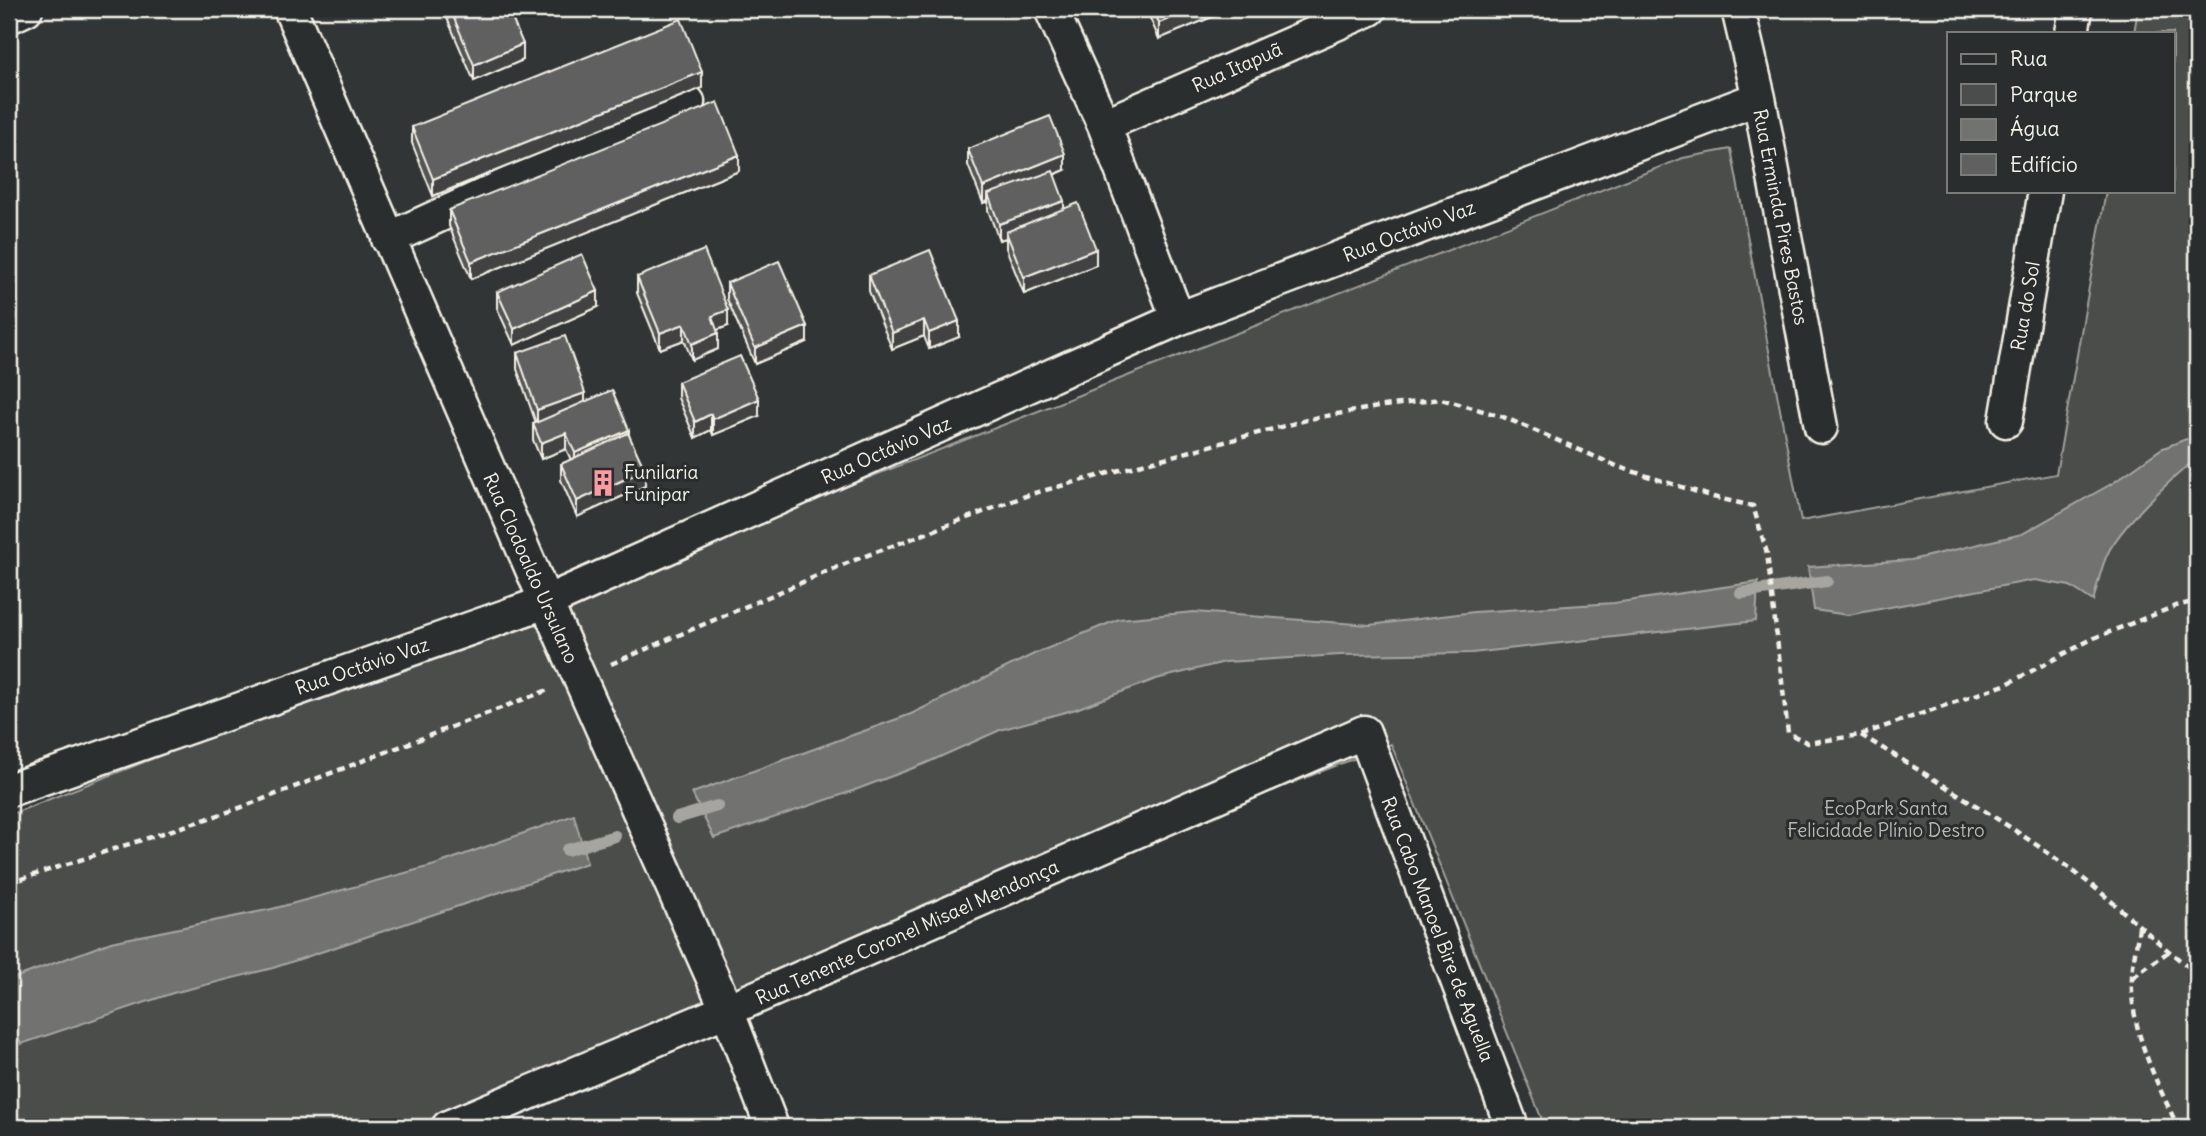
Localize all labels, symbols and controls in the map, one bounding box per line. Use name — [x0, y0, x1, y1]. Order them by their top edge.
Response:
legend — [1947, 32, 2174, 192]
street label: Rua Itapuã — [1188, 36, 1286, 98]
text: Rua — [2010, 45, 2047, 72]
text: Parque — [2010, 81, 2078, 108]
street label: Rua Erminda Pires Bastos — [1748, 107, 1814, 327]
text: Água — [2010, 115, 2059, 142]
text: Edifício — [2010, 151, 2078, 178]
street label: Rua Octávio Vaz — [1339, 195, 1479, 267]
street label: Rua do Sol — [2005, 259, 2045, 353]
street label: Rua Octávio Vaz — [817, 411, 955, 489]
place label: Funilaria Funipar — [624, 460, 699, 506]
building icon: Funilaria Funipar — [588, 468, 618, 498]
street label: Rua Clodoaldo Ursulano — [478, 469, 584, 667]
street label: Rua Octávio Vaz — [292, 632, 432, 700]
street label: Rua Cabo Manoel Bire de Aguella — [1376, 793, 1500, 1065]
park label: EcoPark Santa Felicidade Plínio Destro — [1787, 796, 1985, 842]
street label: Rua Tenente Coronel Misael Mendonça — [752, 854, 1062, 1010]

